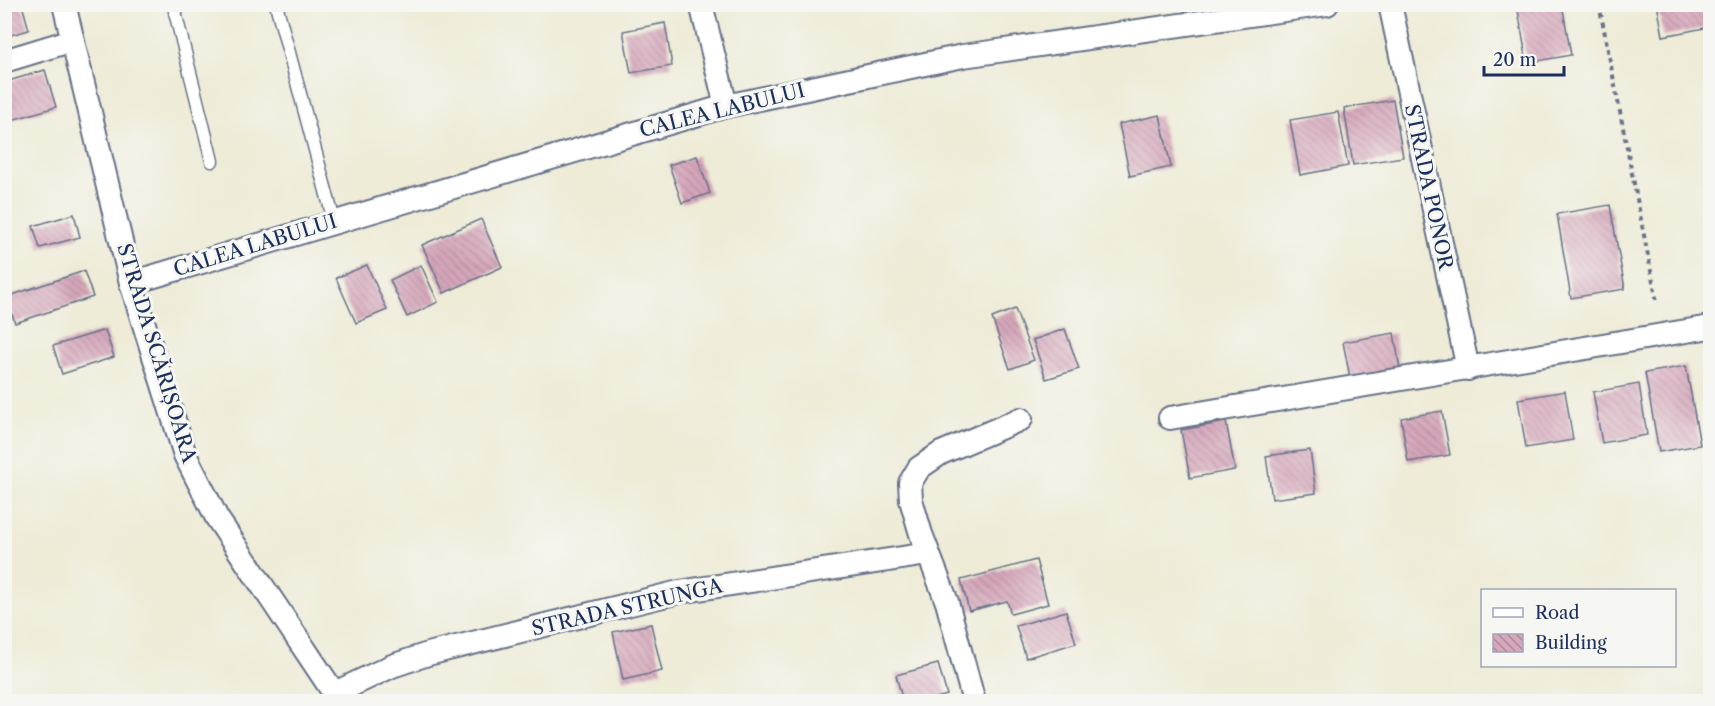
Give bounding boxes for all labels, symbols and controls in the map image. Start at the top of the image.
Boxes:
scale bar [1484,39,1564,77]
text: 20 m [1493,49,1537,71]
street label: CALEA LABULUI [637,78,807,142]
street label: STRADA PONOR [1400,102,1459,273]
street label: CALEA LABULUI [170,209,340,281]
street label: STRADA SCĂRIȘOARA [112,240,203,467]
street label: STRADA STRUNGA [529,573,726,641]
legend [1481,589,1676,667]
text: Road [1535,602,1580,624]
text: Building [1535,632,1607,654]

